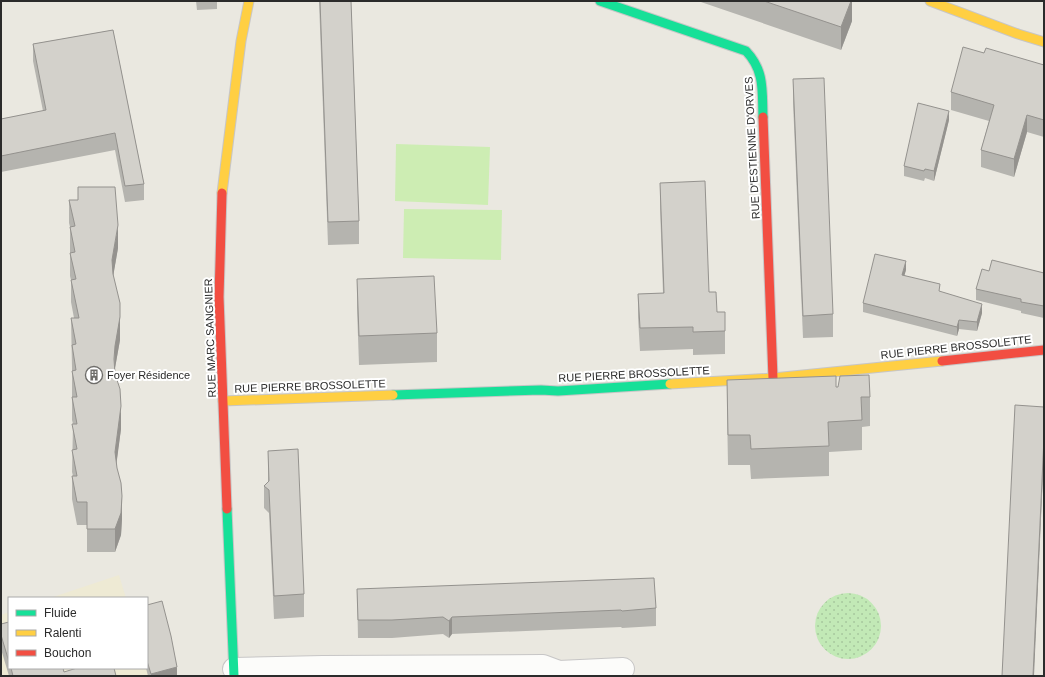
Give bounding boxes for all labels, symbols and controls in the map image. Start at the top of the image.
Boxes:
street label: RUE D'ESTIENNE D'ORVES [742,76,762,220]
street label: RUE MARC SANGNIER [202,278,218,398]
street label: RUE PIERRE BROSSOLETTE [880,333,1032,361]
street label: RUE PIERRE BROSSOLETTE [558,364,710,384]
building icon: Foyer Résidence [84,365,104,385]
place label: Foyer Résidence [107,369,190,381]
street label: RUE PIERRE BROSSOLETTE [234,377,386,395]
legend [8,597,148,669]
text: Fluide [44,606,77,620]
text: Ralenti [44,626,81,640]
text: Bouchon [44,646,91,660]

